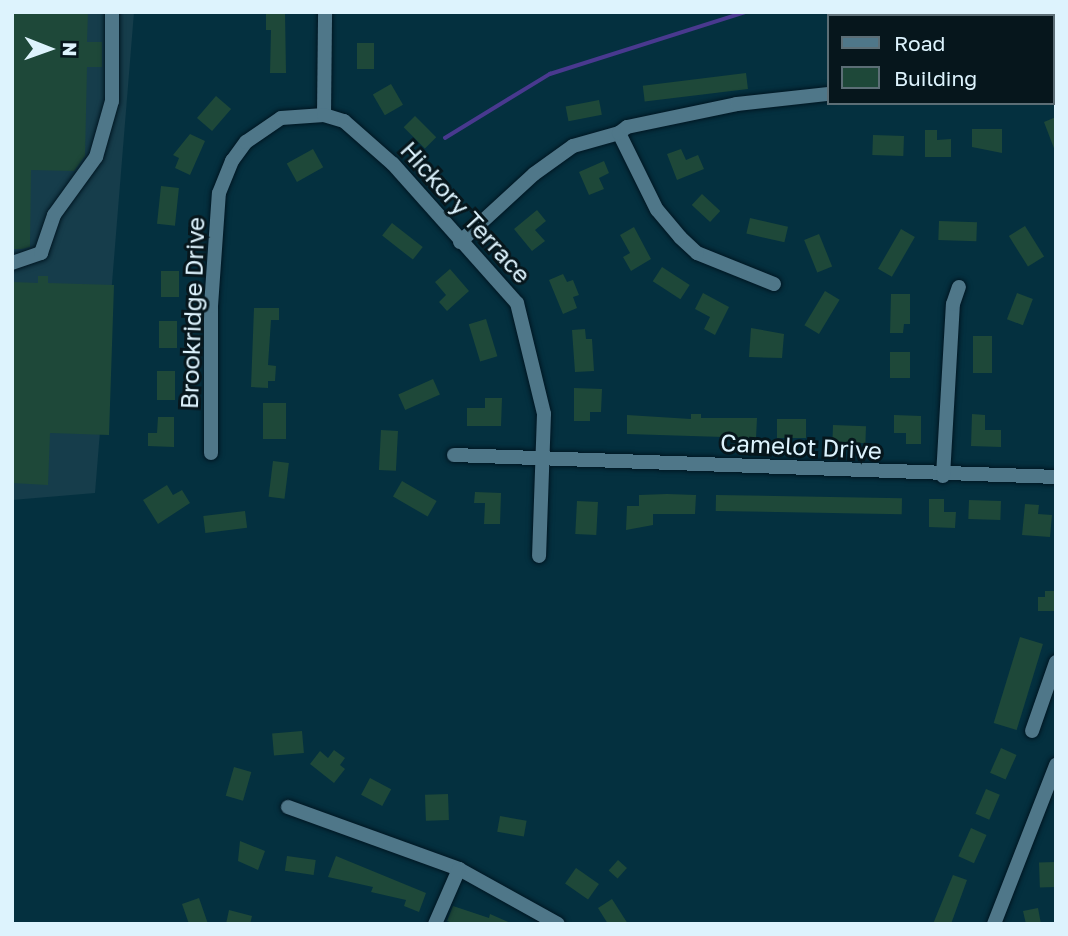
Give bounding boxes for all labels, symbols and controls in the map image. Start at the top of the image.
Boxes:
north arrow [14,14,84,84]
legend [827,14,1054,105]
text: Road [894,30,945,56]
text: N [59,42,82,57]
text: Building [894,65,977,91]
street label: Hickory Terrace [395,135,537,289]
street label: Brookridge Drive [174,216,210,410]
street label: Camelot Drive [719,427,883,465]

